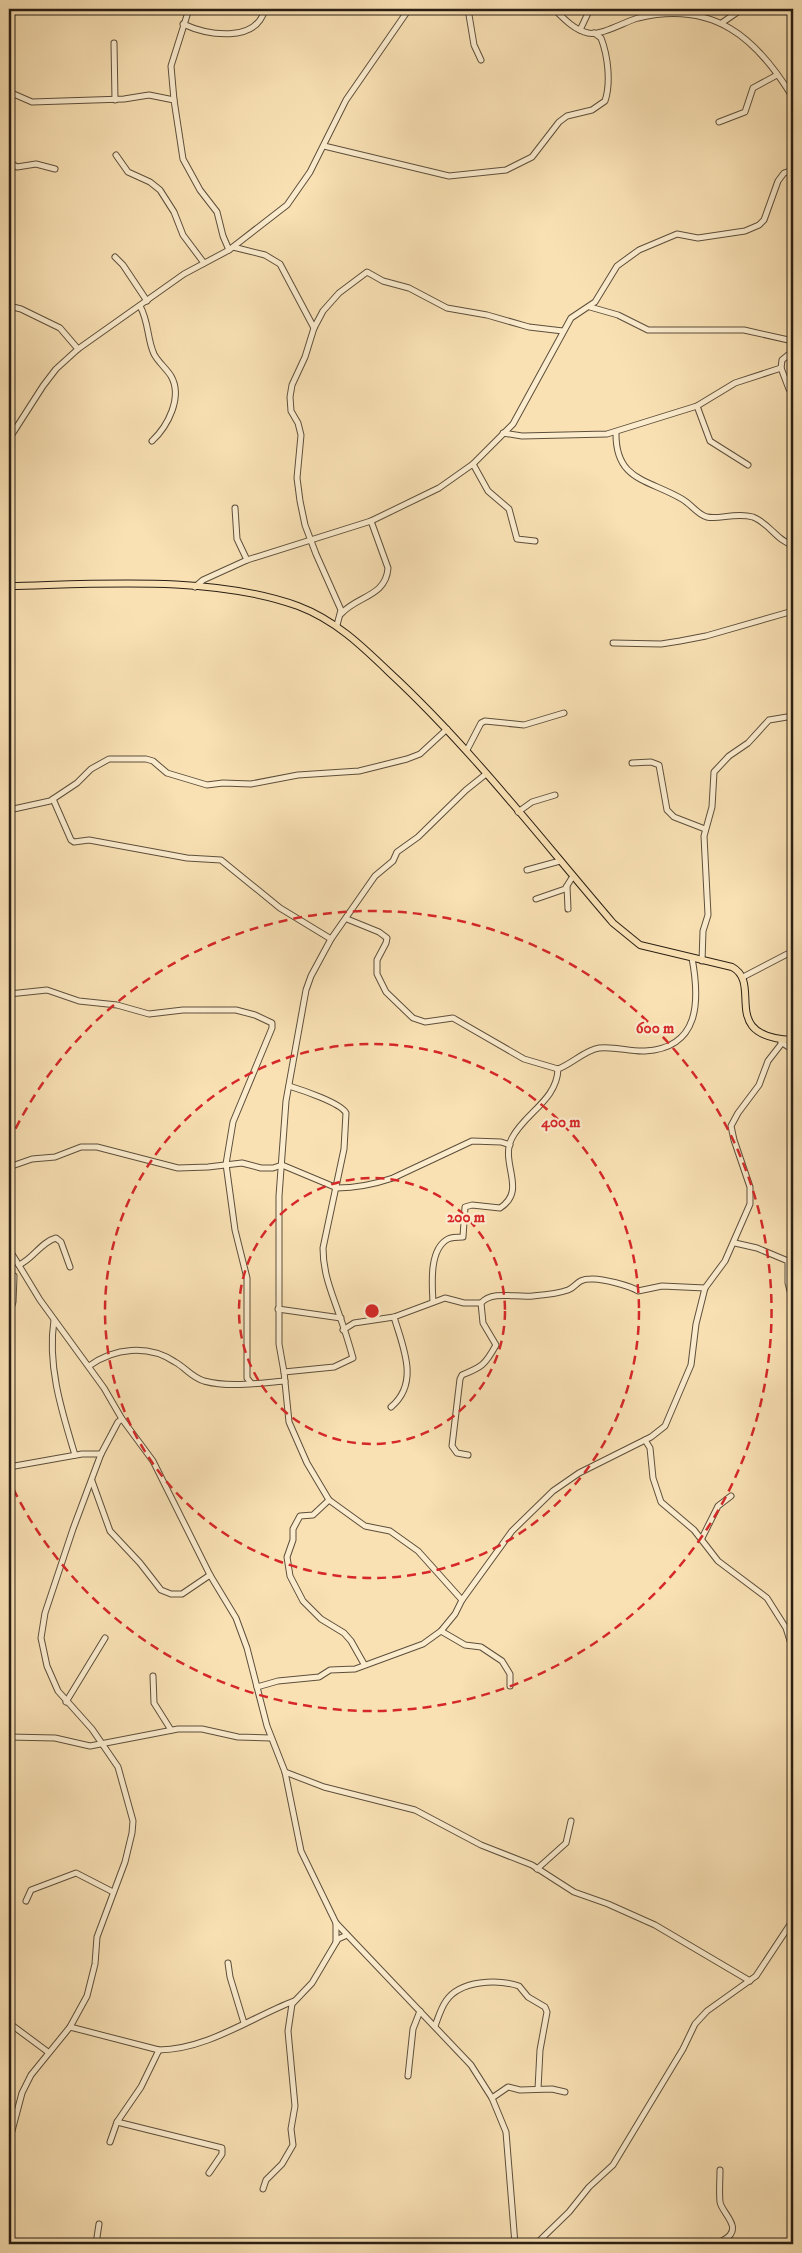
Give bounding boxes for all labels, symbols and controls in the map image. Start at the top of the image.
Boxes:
text: 600 m [636,1019,675,1038]
text: 400 m [540,1113,581,1132]
text: 200 m [447,1208,486,1227]
centre of rings [363,1302,381,1320]

